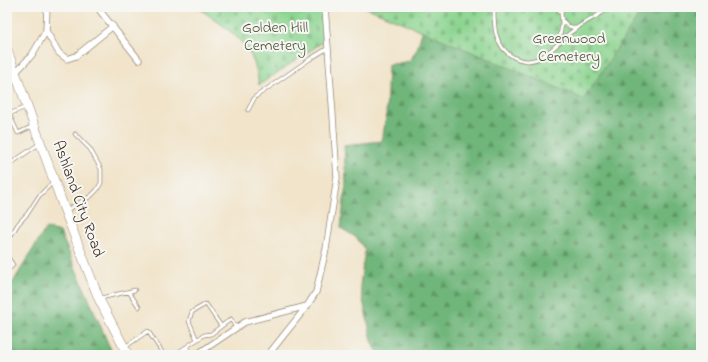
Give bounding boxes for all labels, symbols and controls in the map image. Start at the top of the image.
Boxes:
park label: Golden Hill Cemetery [242,16,308,58]
park label: Greenwood Cemetery [532,27,606,69]
street label: Ashland City Road [46,137,110,261]

